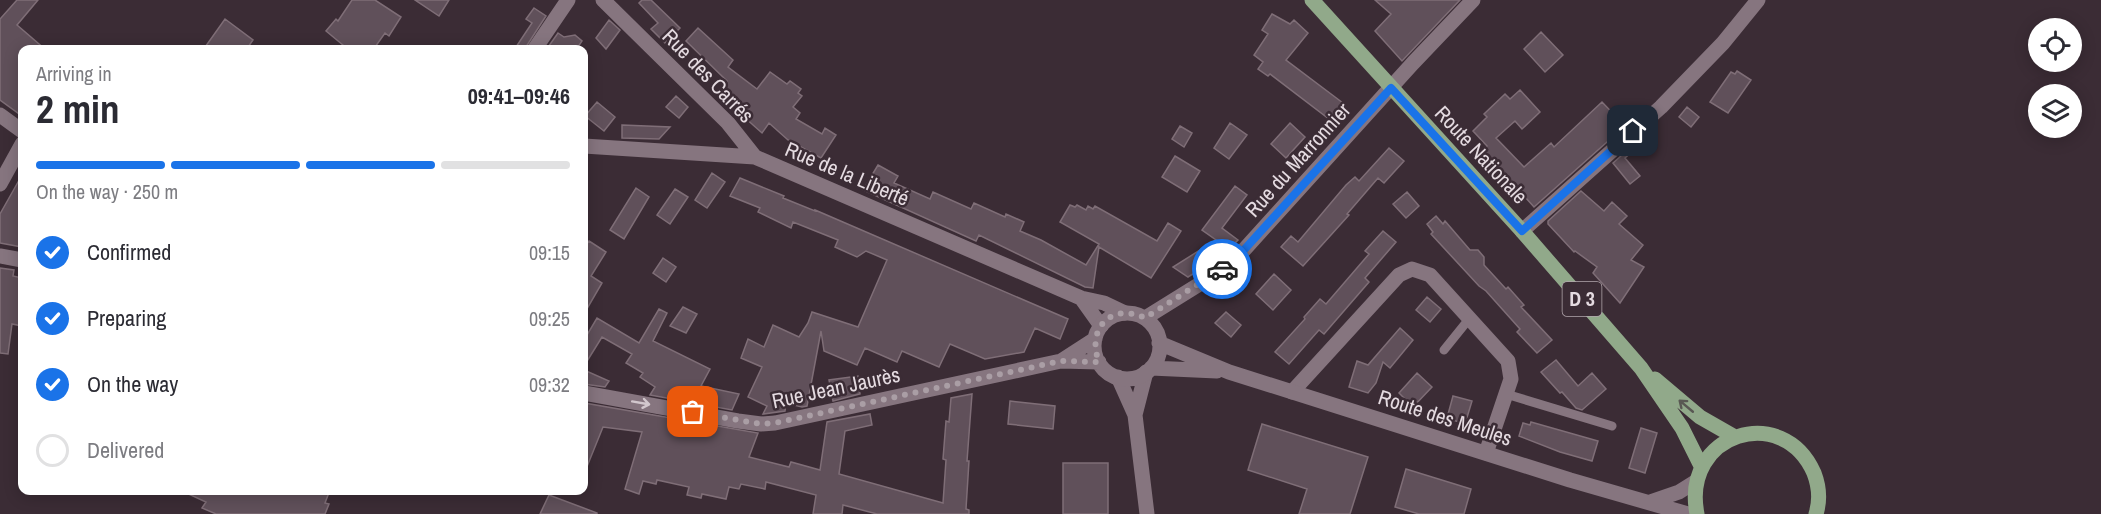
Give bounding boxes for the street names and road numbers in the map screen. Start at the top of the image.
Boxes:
street label: Rue des Carrés [656,22,761,129]
street label: Rue du Marronnier [1238,96,1357,223]
street label: Route Nationale [1428,99,1534,210]
street label: Rue de la Liberté [781,134,914,213]
road number: D 3 [1562,282,1602,316]
street label: Rue Jean Jaurès [769,360,903,415]
street label: Route des Meules [1375,382,1516,453]

